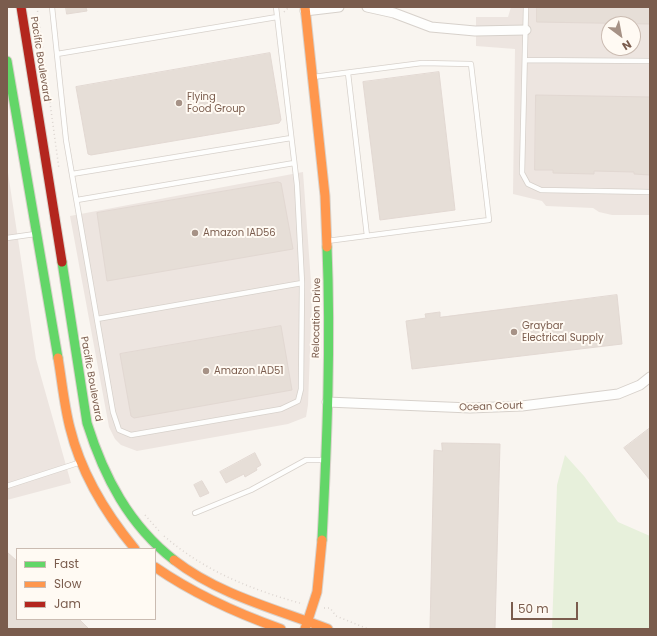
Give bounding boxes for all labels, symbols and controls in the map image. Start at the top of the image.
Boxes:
street label: Pacific Boulevard [27,16,53,102]
north arrow [601,16,641,56]
text: N [619,36,635,54]
place label: Flying Food Group [187,91,245,114]
marker: Flying Food Group [174,98,184,108]
place label: Amazon IAD56 [203,227,276,239]
marker: Amazon IAD56 [190,228,200,238]
street label: Relocation Drive [310,278,324,358]
place label: Graybar Electrical Supply [522,320,604,344]
marker: Graybar Electrical Supply [509,327,519,337]
street label: Pacific Boulevard [78,336,104,422]
place label: Amazon IAD51 [214,365,284,377]
marker: Amazon IAD51 [201,366,211,376]
street label: Ocean Court [459,400,523,414]
legend [16,548,156,620]
text: Fast [54,555,79,572]
text: Slow [54,575,82,592]
scale bar [513,594,580,620]
text: Jam [54,595,81,612]
text: 50 m [518,600,549,617]

